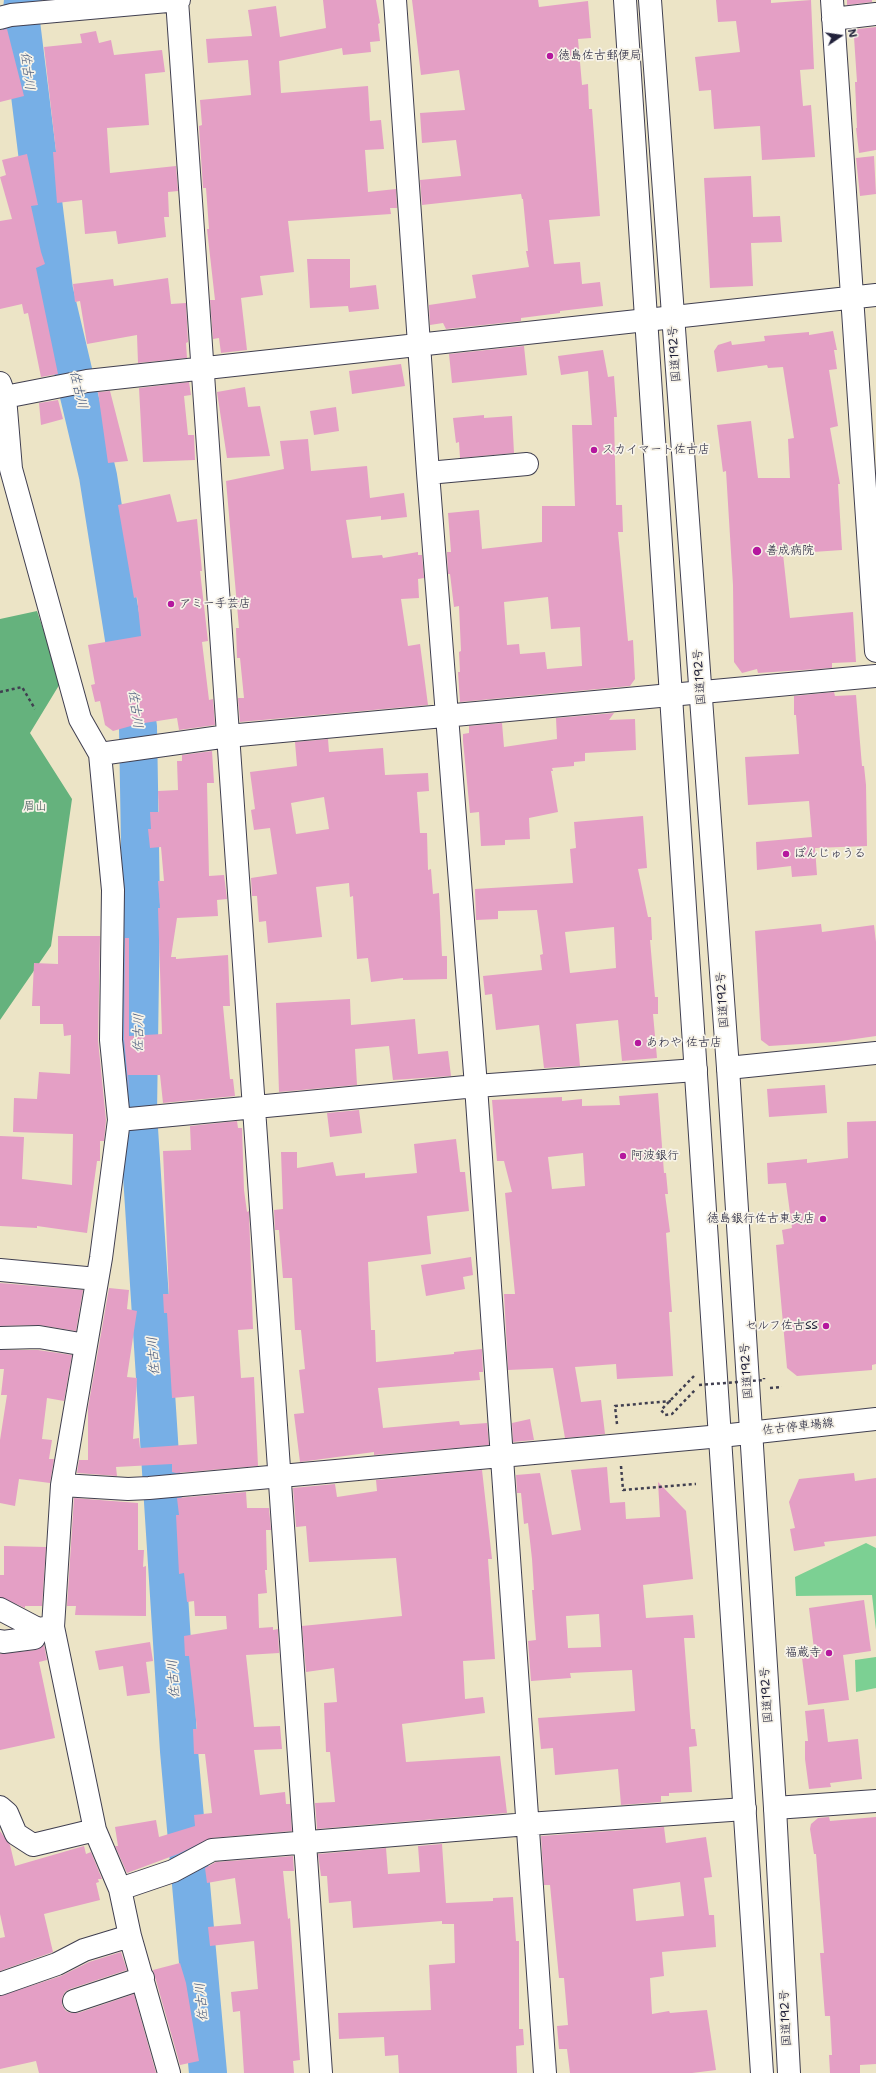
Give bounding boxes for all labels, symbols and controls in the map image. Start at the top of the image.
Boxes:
north arrow [820,16,860,56]
text: N [844,27,860,39]
place label: 徳島佐古郵便局 [558,49,642,63]
water label: 佐古川 [17,51,37,91]
marker: 徳島佐古郵便局 [545,51,555,61]
street label: 国道192号 [666,325,684,383]
water label: 佐古川 [66,369,90,411]
place label: スカイマート佐古店 [602,443,710,457]
marker: スカイマート佐古店 [589,445,599,455]
place label: 善成病院 [766,544,814,558]
marker: 善成病院 [751,545,763,557]
place label: アミー手芸店 [179,597,251,611]
marker: アミー手芸店 [166,599,176,609]
street label: 国道192号 [691,648,709,706]
water label: 佐古川 [125,689,145,729]
park label: 眉山 [23,800,47,814]
place label: ぼんじゅうる [794,847,866,861]
marker: ぼんじゅうる [781,849,791,859]
street label: 国道192号 [714,971,732,1029]
water label: 佐古川 [131,1013,147,1053]
place label: あわや 佐古店 [646,1036,722,1050]
marker: あわや 佐古店 [633,1038,643,1048]
place label: 阿波銀行 [631,1149,679,1163]
marker: 阿波銀行 [618,1151,628,1161]
place label: 徳島銀行佐古東支店 [707,1212,815,1226]
marker: 徳島銀行佐古東支店 [818,1214,828,1224]
place label: セルフ佐古SS [745,1319,818,1333]
marker: セルフ佐古SS [821,1321,831,1331]
water label: 佐古川 [145,1336,163,1376]
street label: 国道192号 [738,1342,756,1400]
street label: 佐古停車場線 [761,1416,835,1438]
place label: 福蔵寺 [785,1646,821,1660]
marker: 福蔵寺 [824,1648,834,1658]
water label: 佐古川 [165,1659,183,1699]
street label: 国道192号 [758,1666,776,1724]
water label: 佐古川 [193,1982,211,2022]
street label: 国道192号 [777,1989,795,2047]

